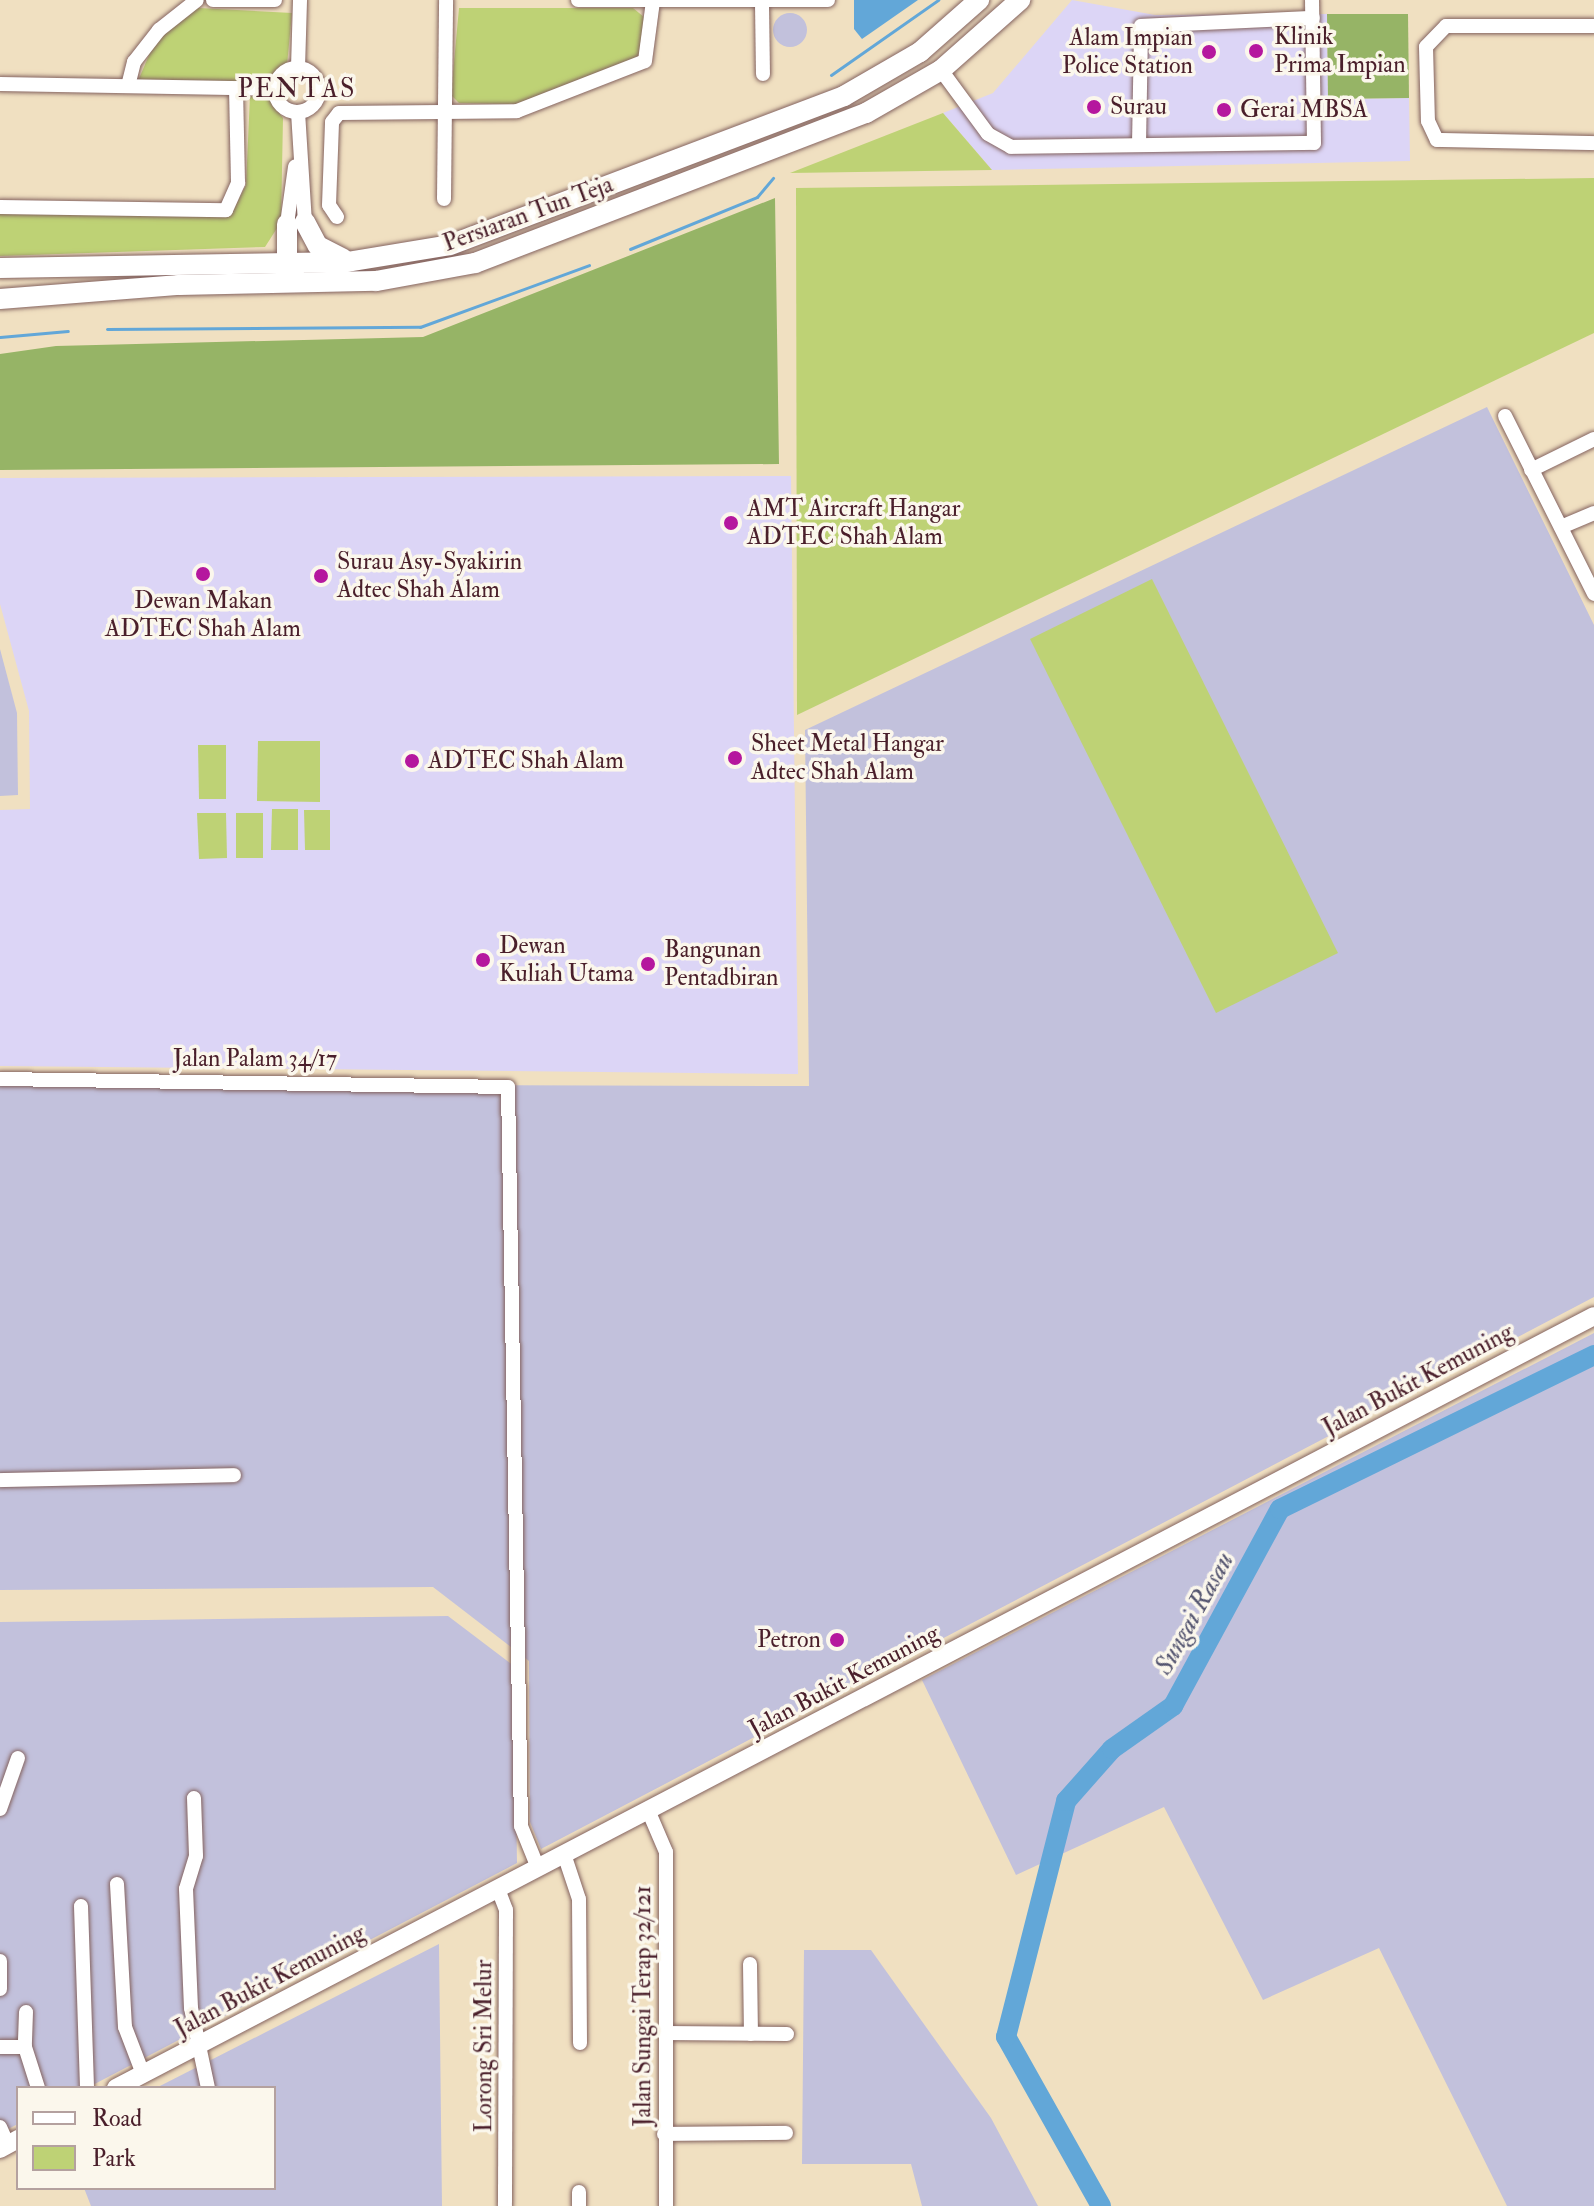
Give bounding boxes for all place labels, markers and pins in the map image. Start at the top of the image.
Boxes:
place label: Klinik Prima Impian [1274,23,1406,79]
place label: Alam Impian Police Station [1062,24,1193,80]
marker: Klinik Prima Impian [1245,40,1267,62]
marker: Alam Impian Police Station [1200,43,1218,61]
place label: Surau [1110,93,1167,121]
place label: Gerai MBSA [1240,96,1368,124]
marker: Surau [1085,98,1103,116]
marker: Gerai MBSA [1215,101,1233,119]
place label: AMT Aircraft Hangar ADTEC Shah Alam [747,495,960,551]
marker: AMT Aircraft Hangar ADTEC Shah Alam [722,514,740,532]
place label: Surau Asy-Syakirin Adtec Shah Alam [337,548,522,604]
marker: Dewan Makan ADTEC Shah Alam [194,565,212,583]
marker: Surau Asy-Syakirin Adtec Shah Alam [312,567,330,585]
place label: Dewan Makan ADTEC Shah Alam [105,587,301,643]
place label: Sheet Metal Hangar Adtec Shah Alam [751,730,944,786]
place label: ADTEC Shah Alam [428,747,624,775]
marker: Sheet Metal Hangar Adtec Shah Alam [726,749,744,767]
marker: ADTEC Shah Alam [403,752,421,770]
place label: Dewan Kuliah Utama [499,932,634,988]
place label: Bangunan Pentadbiran [664,936,778,992]
marker: Dewan Kuliah Utama [474,951,492,969]
marker: Bangunan Pentadbiran [639,955,657,973]
place label: Petron [757,1626,821,1654]
marker: Petron [828,1631,846,1649]

